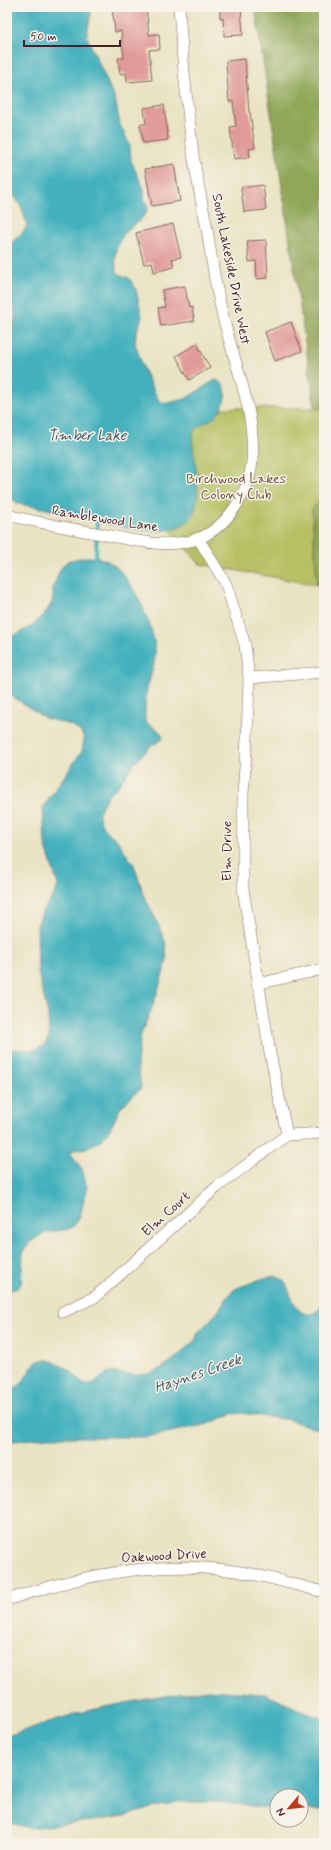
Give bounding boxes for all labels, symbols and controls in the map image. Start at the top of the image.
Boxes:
scale bar [24,22,120,48]
text: 50 m [30,29,57,45]
street label: South Lakeside Drive West [208,192,255,346]
water label: Timber Lake [47,426,128,446]
park label: Birchwood Lakes Colony Club [186,470,286,504]
street label: Ramblewood Lane [50,502,160,536]
street label: Elm Drive [218,821,236,881]
street label: Elm Court [138,1187,194,1241]
water label: Haynes Creek [152,1349,246,1398]
street label: Oakwood Drive [121,1545,207,1567]
north arrow [269,1788,309,1828]
text: N [273,1806,289,1819]

